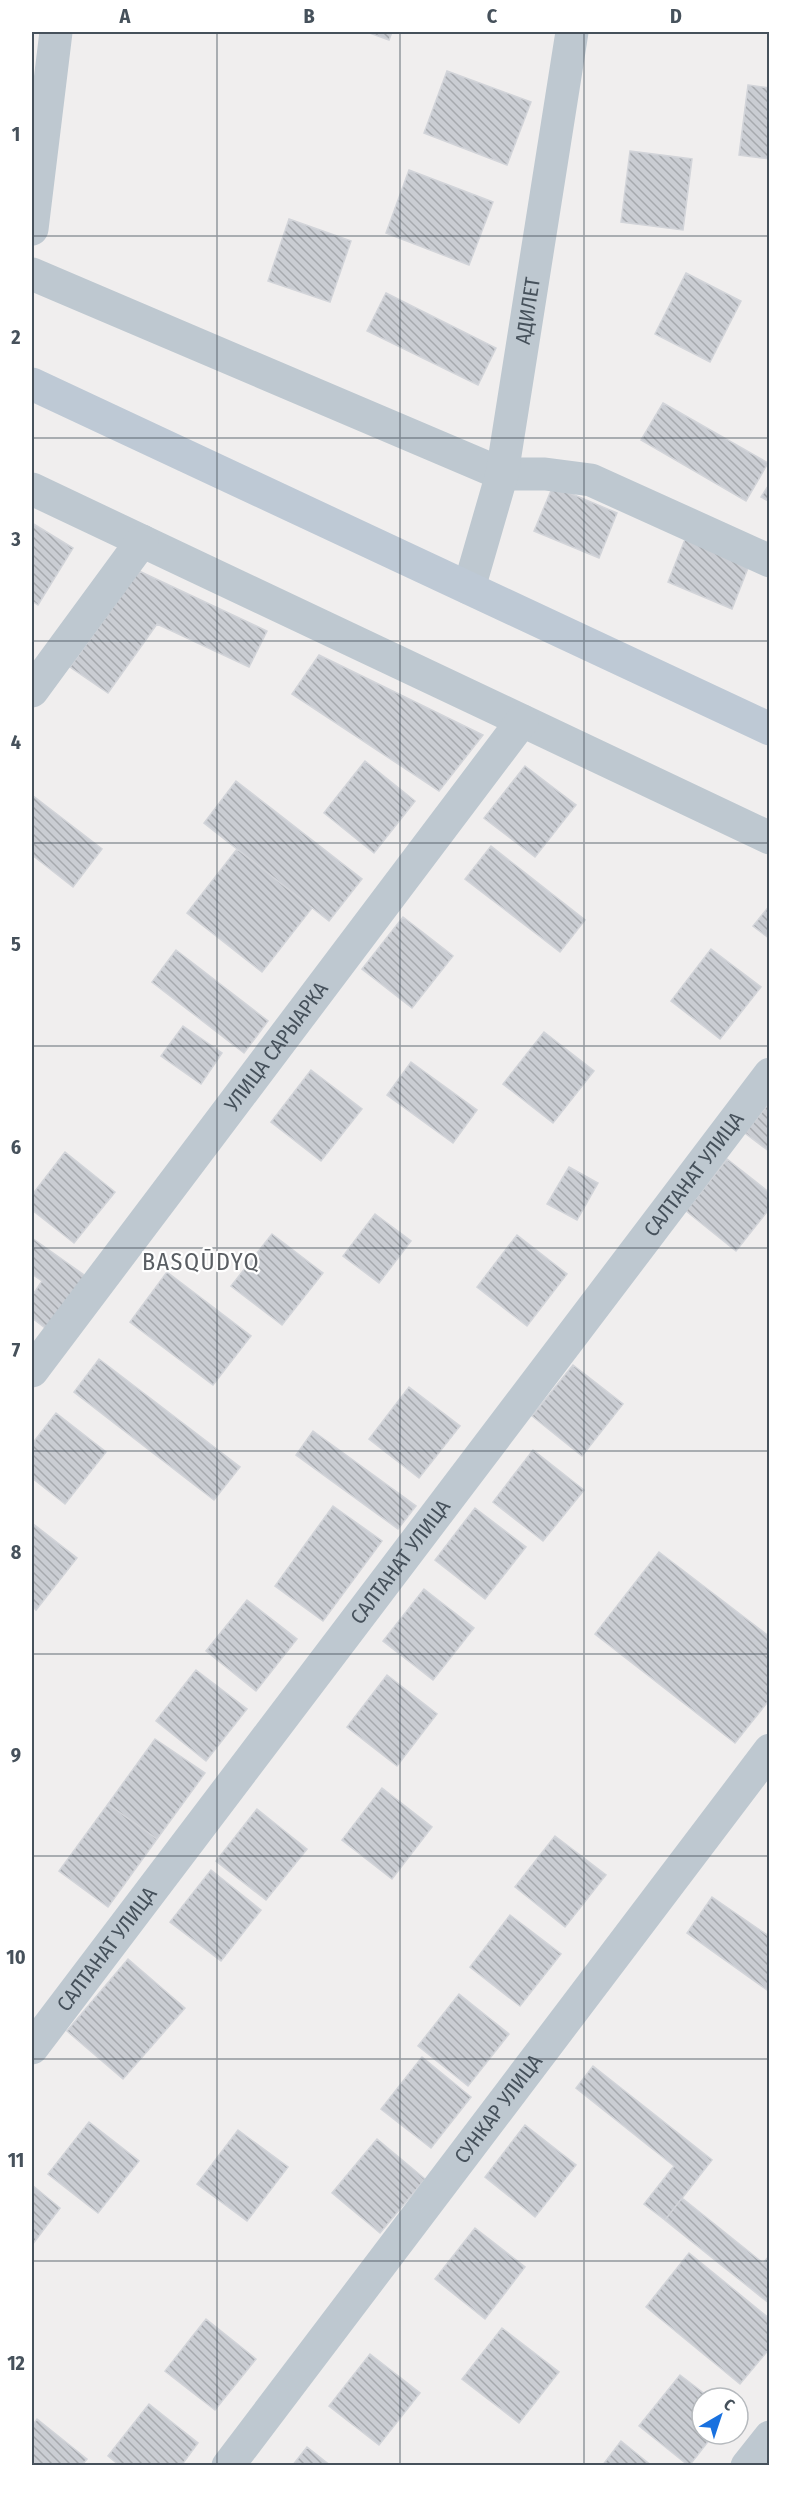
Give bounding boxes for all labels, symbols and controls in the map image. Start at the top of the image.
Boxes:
text: A [119,4,132,28]
text: B [303,4,315,28]
text: C [487,4,498,28]
text: D [670,4,682,28]
text: 1 [12,122,20,146]
street label: АДИЛЕТ [510,275,546,346]
text: 2 [10,325,21,349]
text: 3 [10,527,21,551]
text: 4 [11,730,21,754]
text: 5 [11,932,21,956]
street label: УЛИЦА САРЫАРКА [218,977,334,1118]
street label: САЛТАНАТ УЛИЦА [638,1107,749,1242]
text: 6 [11,1135,21,1159]
district label: BASQŪDYQ [142,1248,260,1276]
text: 7 [12,1338,21,1362]
street label: САЛТАНАТ УЛИЦА [345,1494,456,1629]
text: 8 [11,1540,22,1564]
text: 9 [11,1743,21,1767]
street label: САЛТАНАТ УЛИЦА [51,1882,162,2017]
text: 10 [6,1945,26,1969]
street label: СУНКАР УЛИЦА [449,2049,548,2169]
text: 11 [8,2148,24,2172]
text: 12 [7,2351,25,2375]
north arrow [690,2386,750,2446]
text: С [720,2395,739,2415]

